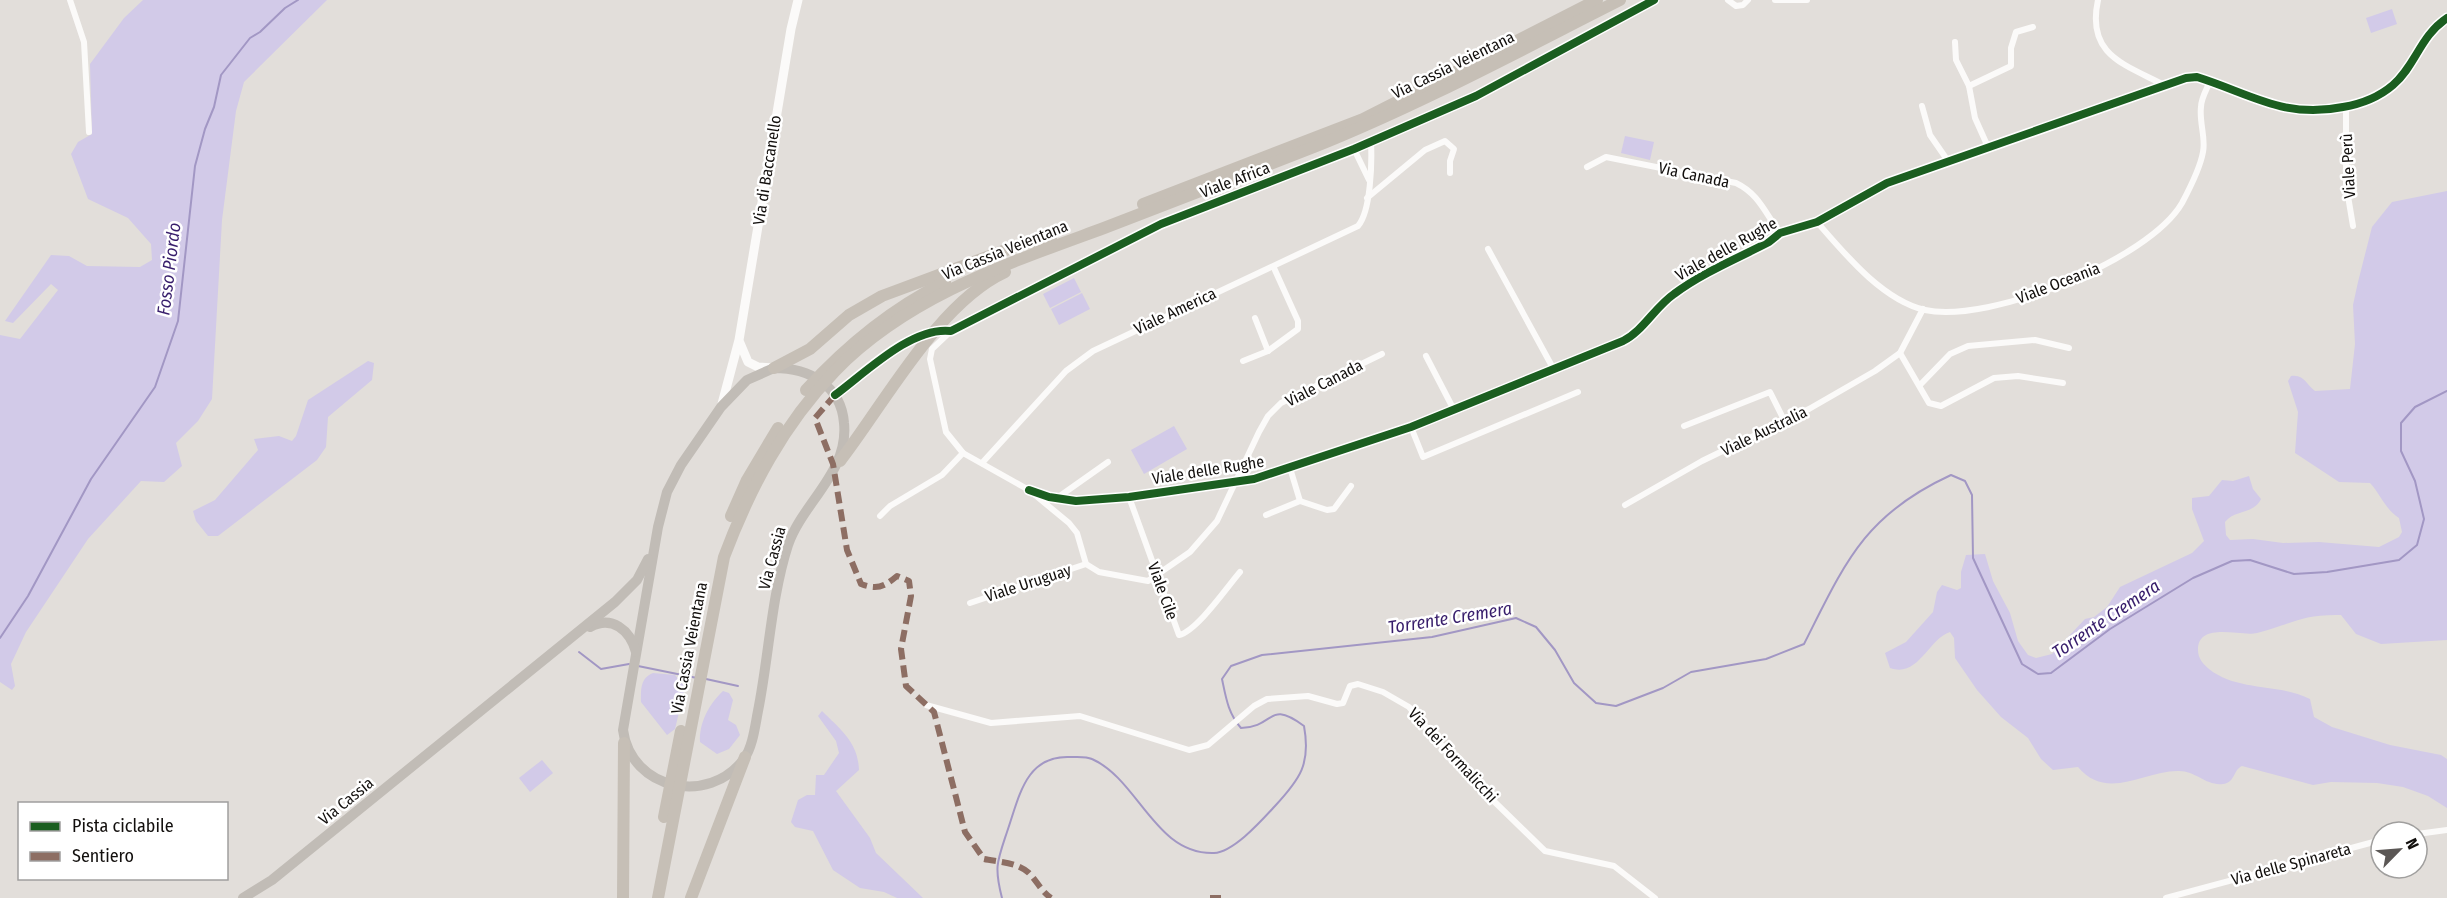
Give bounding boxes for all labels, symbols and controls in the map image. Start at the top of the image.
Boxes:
street label: Via Cassia Veientana [1389,27,1517,103]
street label: Via di Baccanello [749,114,785,226]
street label: Viale Perù [2337,133,2359,199]
street label: Viale Africa [1197,158,1273,202]
street label: Via Canada [1657,158,1731,192]
street label: Viale delle Rughe [1672,213,1780,285]
street label: Via Cassia Veientana [939,216,1071,284]
water label: Fosso Piordo [152,221,186,317]
street label: Viale Oceania [2013,258,2103,308]
street label: Viale America [1131,284,1219,338]
street label: Viale Canada [1282,355,1366,411]
street label: Viale Australia [1718,402,1810,460]
street label: Viale delle Rughe [1151,452,1265,488]
street label: Via Cassia [754,524,790,592]
street label: Viale Uruguay [983,560,1074,606]
street label: Viale Cile [1144,560,1182,622]
water label: Torrente Cremera [2048,575,2164,663]
street label: Via Cassia Veientana [667,580,711,716]
water label: Torrente Cremera [1386,597,1514,639]
street label: Via dei Formalicchi [1404,704,1502,806]
street label: Via Cassia [315,773,377,829]
legend [18,802,228,880]
text: Pista ciclabile [72,815,174,837]
north arrow [2369,820,2429,880]
text: N [2402,836,2423,852]
street label: Via delle Spinareta [2229,839,2353,889]
text: Sentiero [72,845,134,867]

